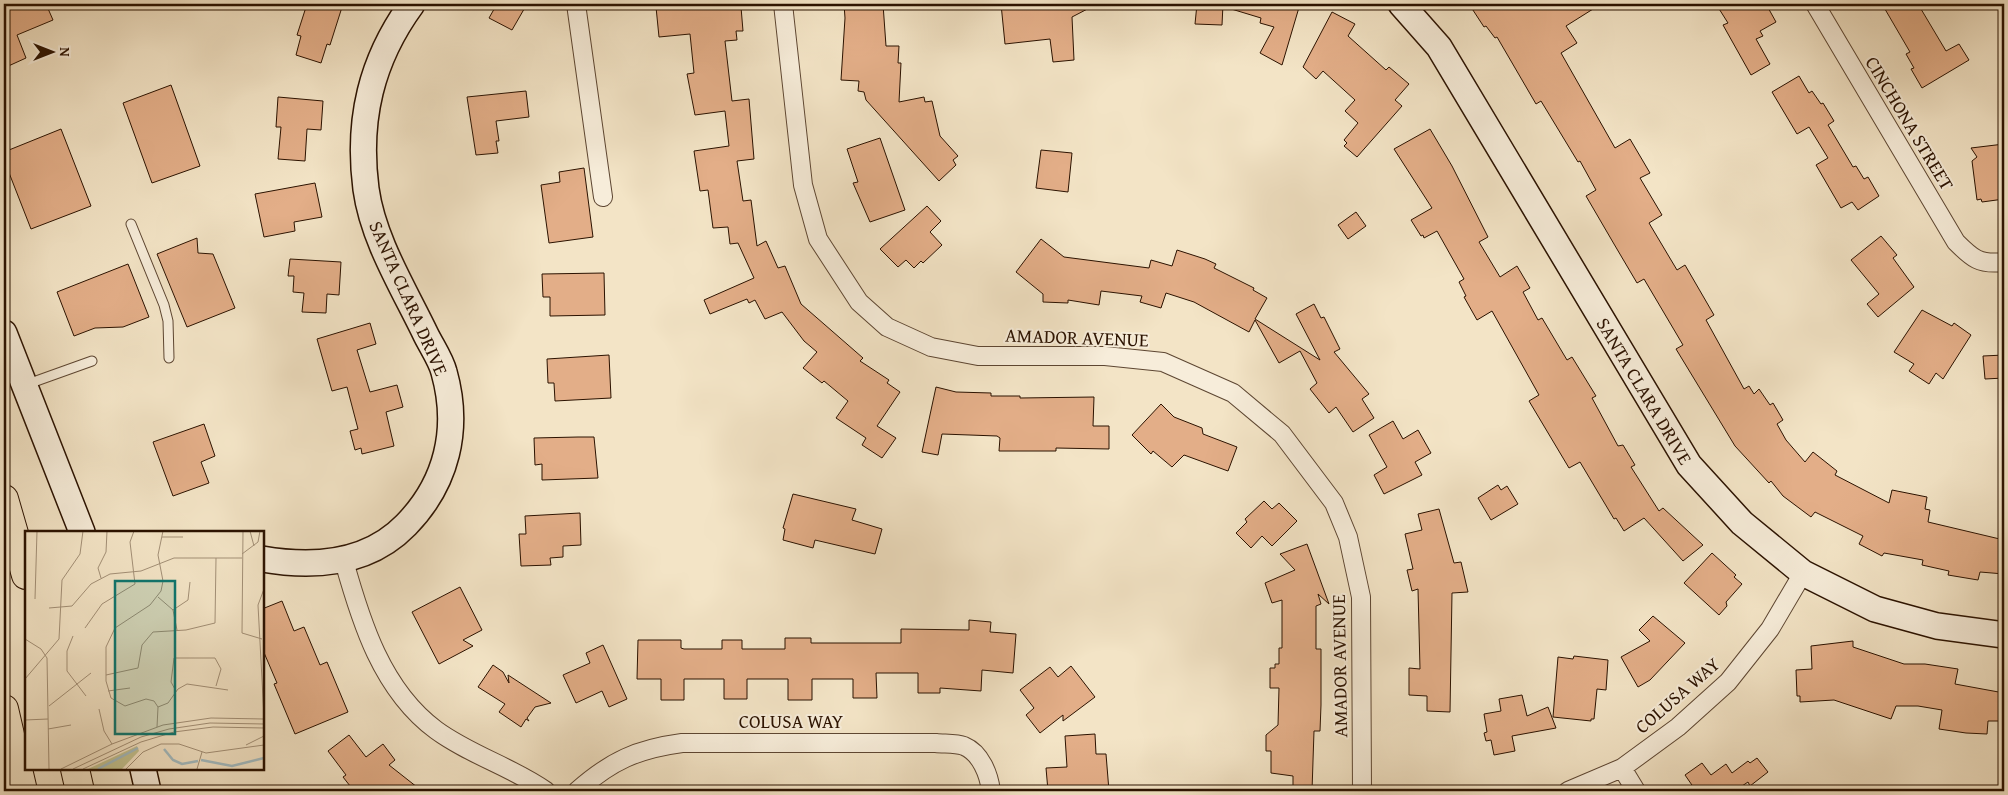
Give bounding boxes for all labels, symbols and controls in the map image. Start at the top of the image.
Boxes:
north arrow [28,28,78,78]
text: N [55,47,75,57]
street label: CINCHONA STREET [1859,51,1961,196]
street label: SANTA CLARA DRIVE [362,216,456,380]
street label: SANTA CLARA DRIVE [1590,312,1700,470]
street label: AMADOR AVENUE [1005,321,1150,354]
inset map [25,531,264,770]
street label: AMADOR AVENUE [1324,594,1354,738]
street label: COLUSA WAY [1628,650,1726,740]
street label: COLUSA WAY [739,707,844,735]

